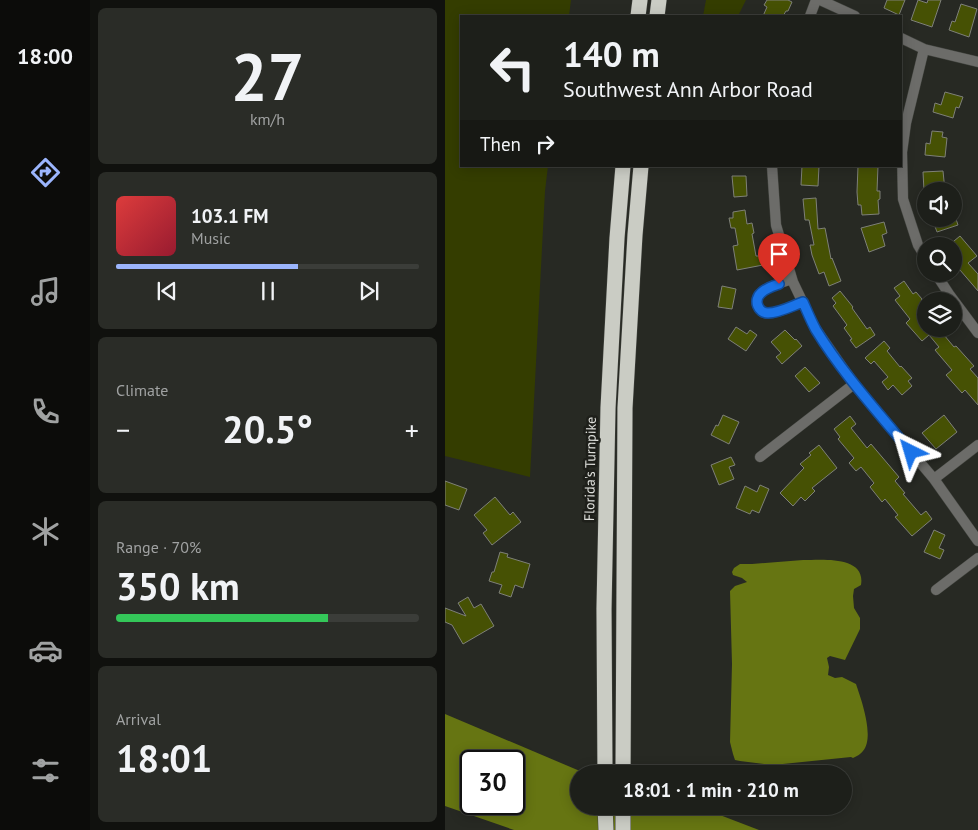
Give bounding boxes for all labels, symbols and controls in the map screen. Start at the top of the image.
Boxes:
text: 140 m [563,31,660,77]
text: 27 [231,34,304,118]
icon: left [480,35,545,100]
text: 18:00 [17,42,73,70]
text: Southwest Ann Arbor Road [563,75,813,103]
text: km/h [250,109,285,129]
icon: right [531,130,559,158]
text: Then [480,132,521,156]
icon: directions [28,155,63,190]
map controls [917,182,962,337]
button: sound [917,182,962,227]
text: 103.1 FM [191,204,268,228]
text: Music [191,228,231,248]
pin [758,233,800,284]
button: search [917,237,962,282]
icon: arrive [765,240,793,268]
icon: music [28,274,63,309]
icon: previous [153,277,181,305]
icon: pause [254,277,282,305]
icon: next [355,277,383,305]
button: layers [917,292,962,337]
text: Climate [116,380,168,400]
icon: phone [28,394,63,429]
text: 20.5° [222,404,313,453]
text: − [116,411,130,448]
text: + [405,411,419,448]
street label: Florida's Turnpike [580,417,600,521]
position arrow [884,425,936,477]
icon: climate [28,514,63,549]
text: Range · 70% [116,537,201,557]
text: 350 km [116,561,240,610]
icon: car [28,633,63,668]
text: Arrival [116,709,161,729]
text: 18:01 [116,733,212,782]
speed limit sign: 30 [460,750,525,815]
icon: filters [28,753,63,788]
text: 18:01 · 1 min · 210 m [623,778,799,802]

